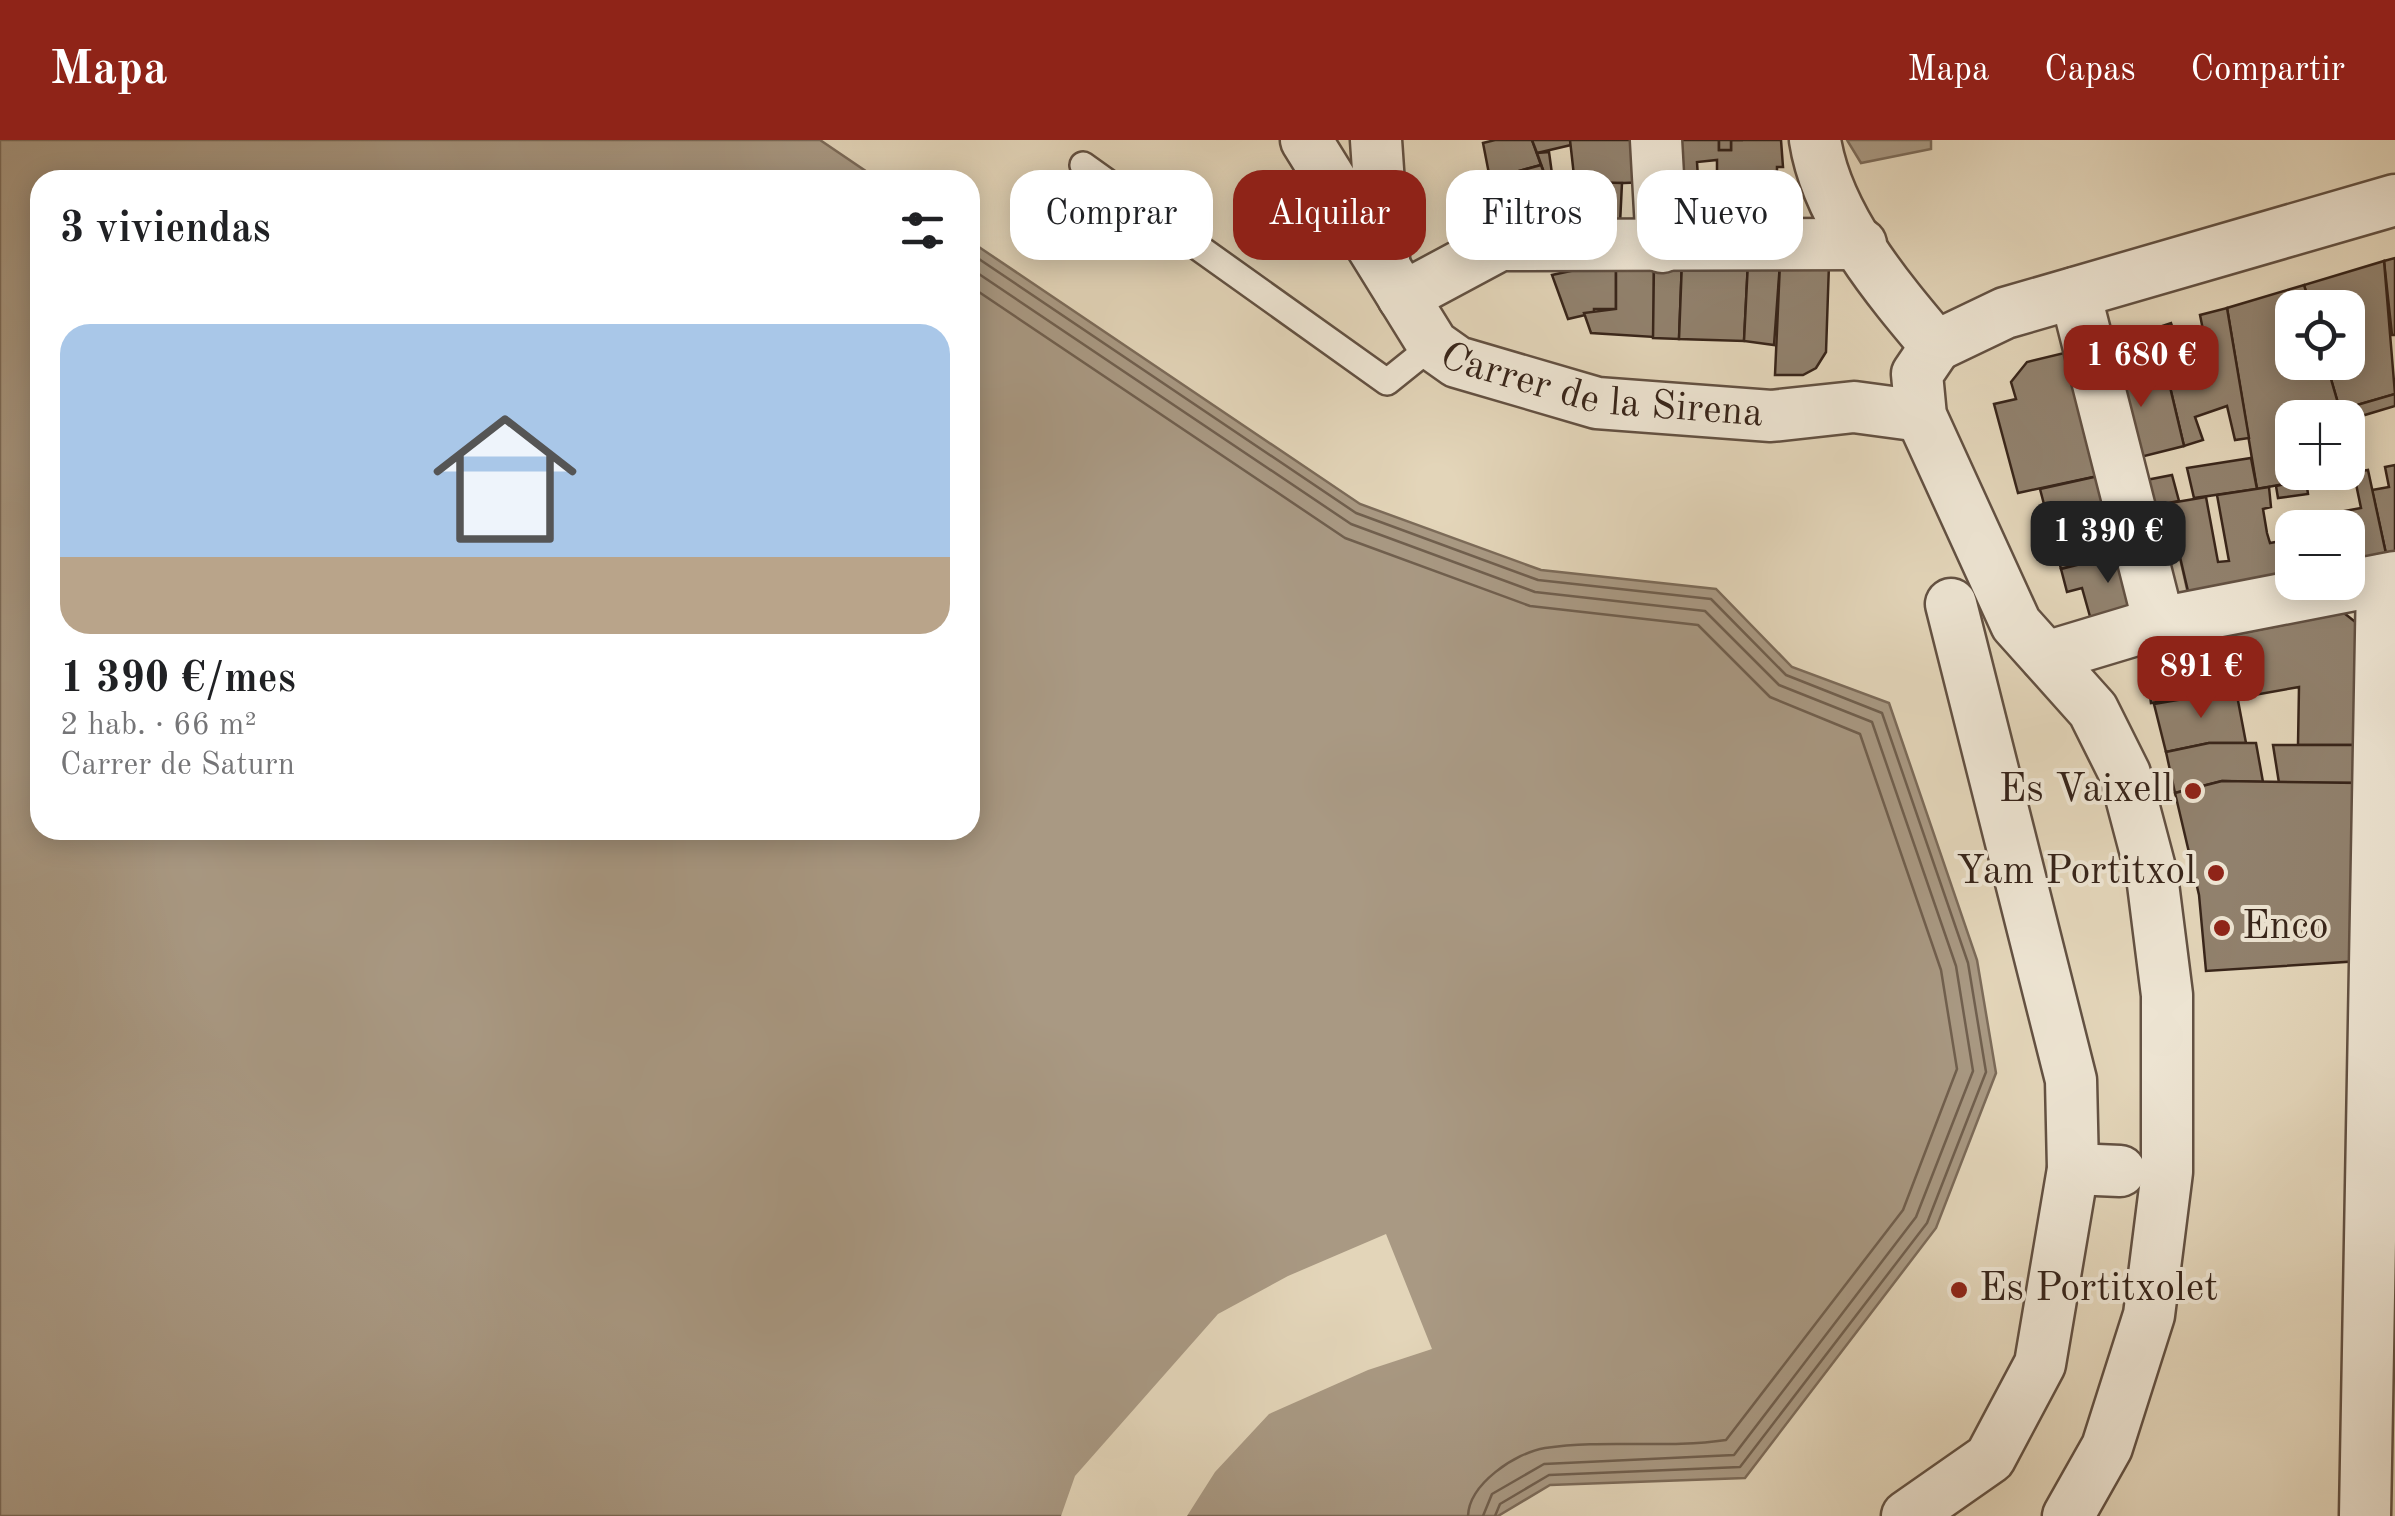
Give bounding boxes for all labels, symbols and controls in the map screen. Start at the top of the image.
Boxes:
text: Mapa [50,46,168,94]
text: Mapa [1907,53,1989,88]
text: Capas [2044,53,2136,88]
text: Compartir [2191,53,2345,88]
chip: Comprar [1010,170,1213,260]
chip: Alquilar [1233,170,1426,260]
chip: Filtros [1446,170,1617,260]
chip: Nuevo [1637,170,1803,260]
icon: filters [895,203,950,258]
text: 3 viviendas [60,209,271,251]
map controls [2275,290,2365,600]
button: locate [2275,290,2365,380]
pin: 1 680 € [2049,325,2233,410]
street label: Carrer de la Sirena [1431,336,1765,435]
text: 1 680 € [2086,341,2196,373]
icon: home [415,389,595,569]
button: + [2275,400,2365,490]
pin: 1 390 € [2016,501,2200,586]
button: − [2275,510,2365,600]
text: 1 390 € [2053,517,2163,549]
pin: 891 € [2131,636,2271,721]
text: 891 € [2159,652,2243,684]
text: 1 390 €/mes [60,659,296,701]
text: 2 hab. · 66 m² [60,710,257,742]
text: Carrer de Saturn [60,750,295,782]
place label: Es Vaixell [1999,771,2173,811]
marker: Es Vaixell [2182,780,2204,802]
place label: Yam Portitxol [1956,853,2196,893]
marker: Yam Portitxol [2205,862,2227,884]
place label: Enco [2242,908,2328,948]
marker: Enco [2211,917,2233,939]
place label: Es Portitxolet [1979,1270,2218,1310]
marker: Es Portitxolet [1948,1279,1970,1301]

